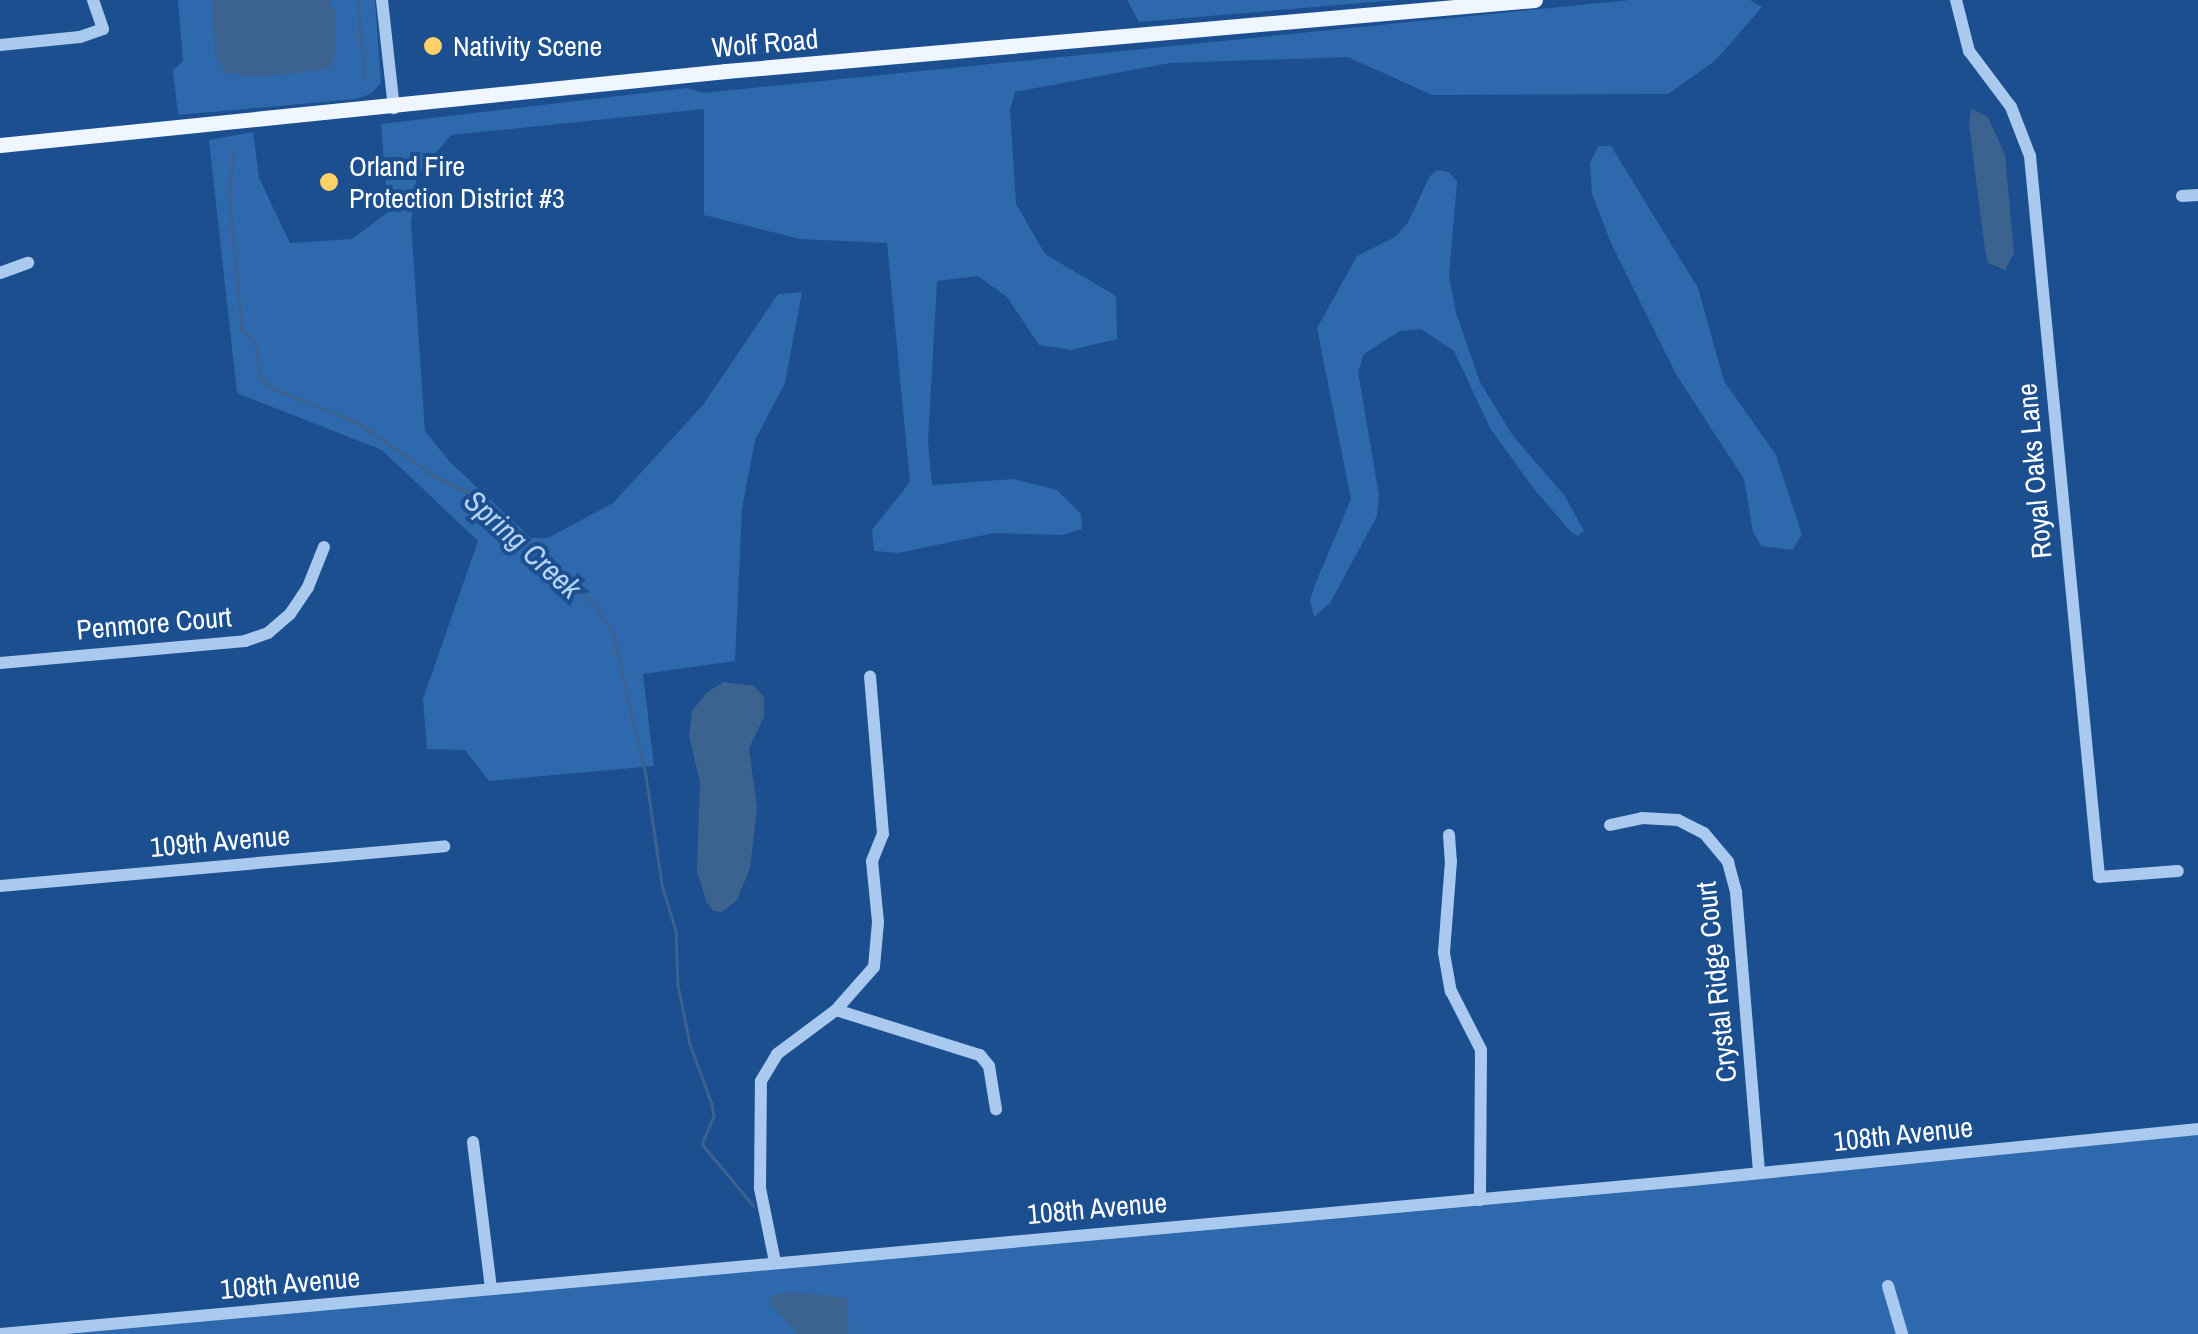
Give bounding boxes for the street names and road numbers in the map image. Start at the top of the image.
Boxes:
street label: Wolf Road [710,22,820,64]
street label: Royal Oaks Lane [2010,382,2058,560]
street label: Penmore Court [75,599,233,647]
street label: 109th Avenue [148,818,292,864]
street label: Crystal Ridge Court [1689,880,1743,1084]
street label: 108th Avenue [1831,1110,1975,1158]
street label: 108th Avenue [1025,1185,1169,1231]
street label: 108th Avenue [218,1260,362,1306]

